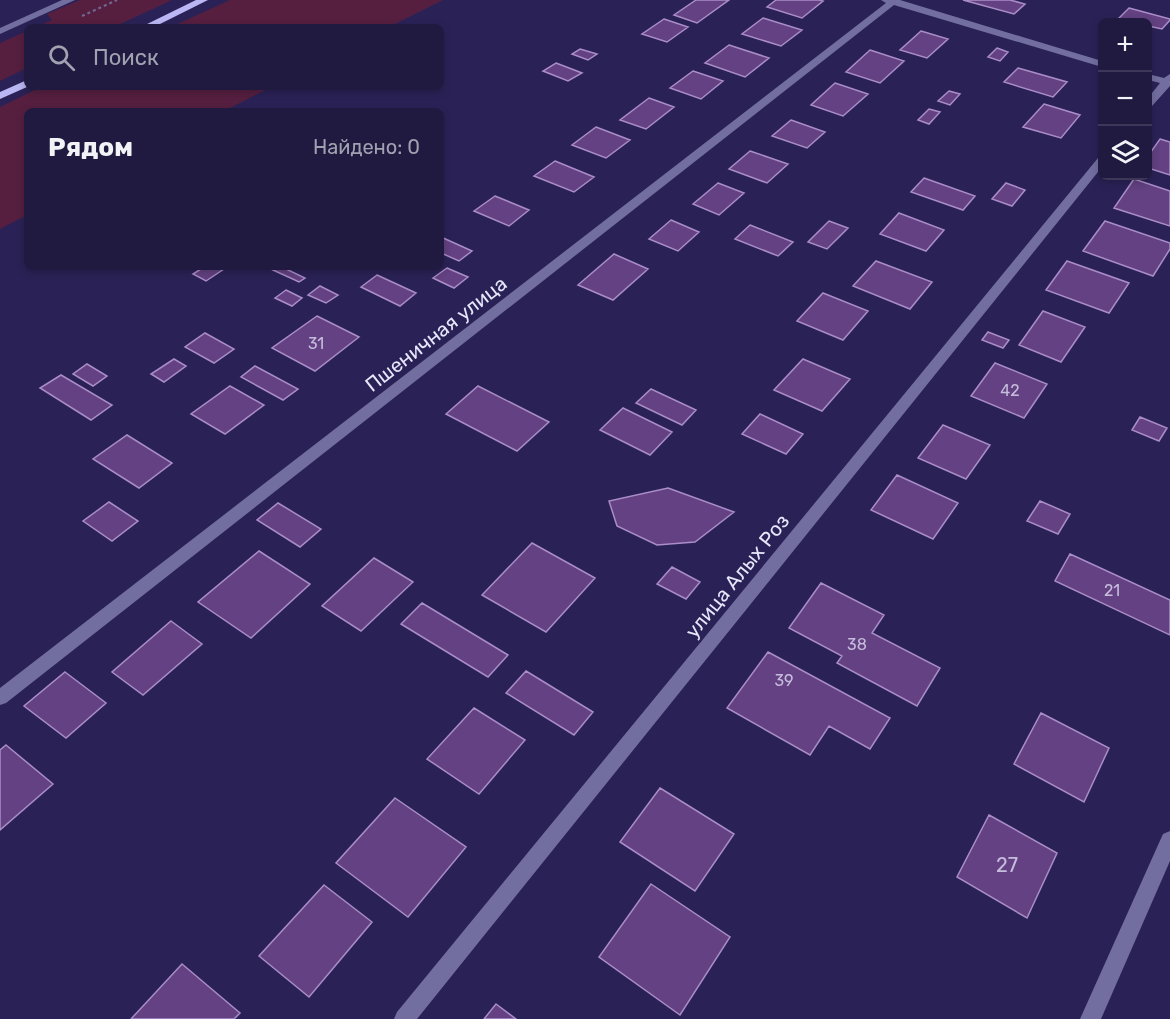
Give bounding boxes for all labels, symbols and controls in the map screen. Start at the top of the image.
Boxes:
map controls [1098,18,1152,180]
button: + [1098,18,1152,72]
search box [24,24,444,90]
icon: search [45,41,78,74]
text: Поиск [93,44,159,71]
button: − [1098,72,1152,126]
button: layers [1098,126,1152,180]
text: Рядом [48,132,133,163]
text: Найдено: 0 [313,135,420,159]
street label: Пшеничная улица [360,271,512,397]
house number: 31 [308,334,324,353]
house number: 42 [1000,381,1020,400]
street label: улица Алых Роз [680,509,794,643]
house number: 21 [1104,581,1120,600]
house number: 38 [847,635,867,654]
house number: 39 [774,671,794,690]
house number: 27 [996,853,1018,877]

